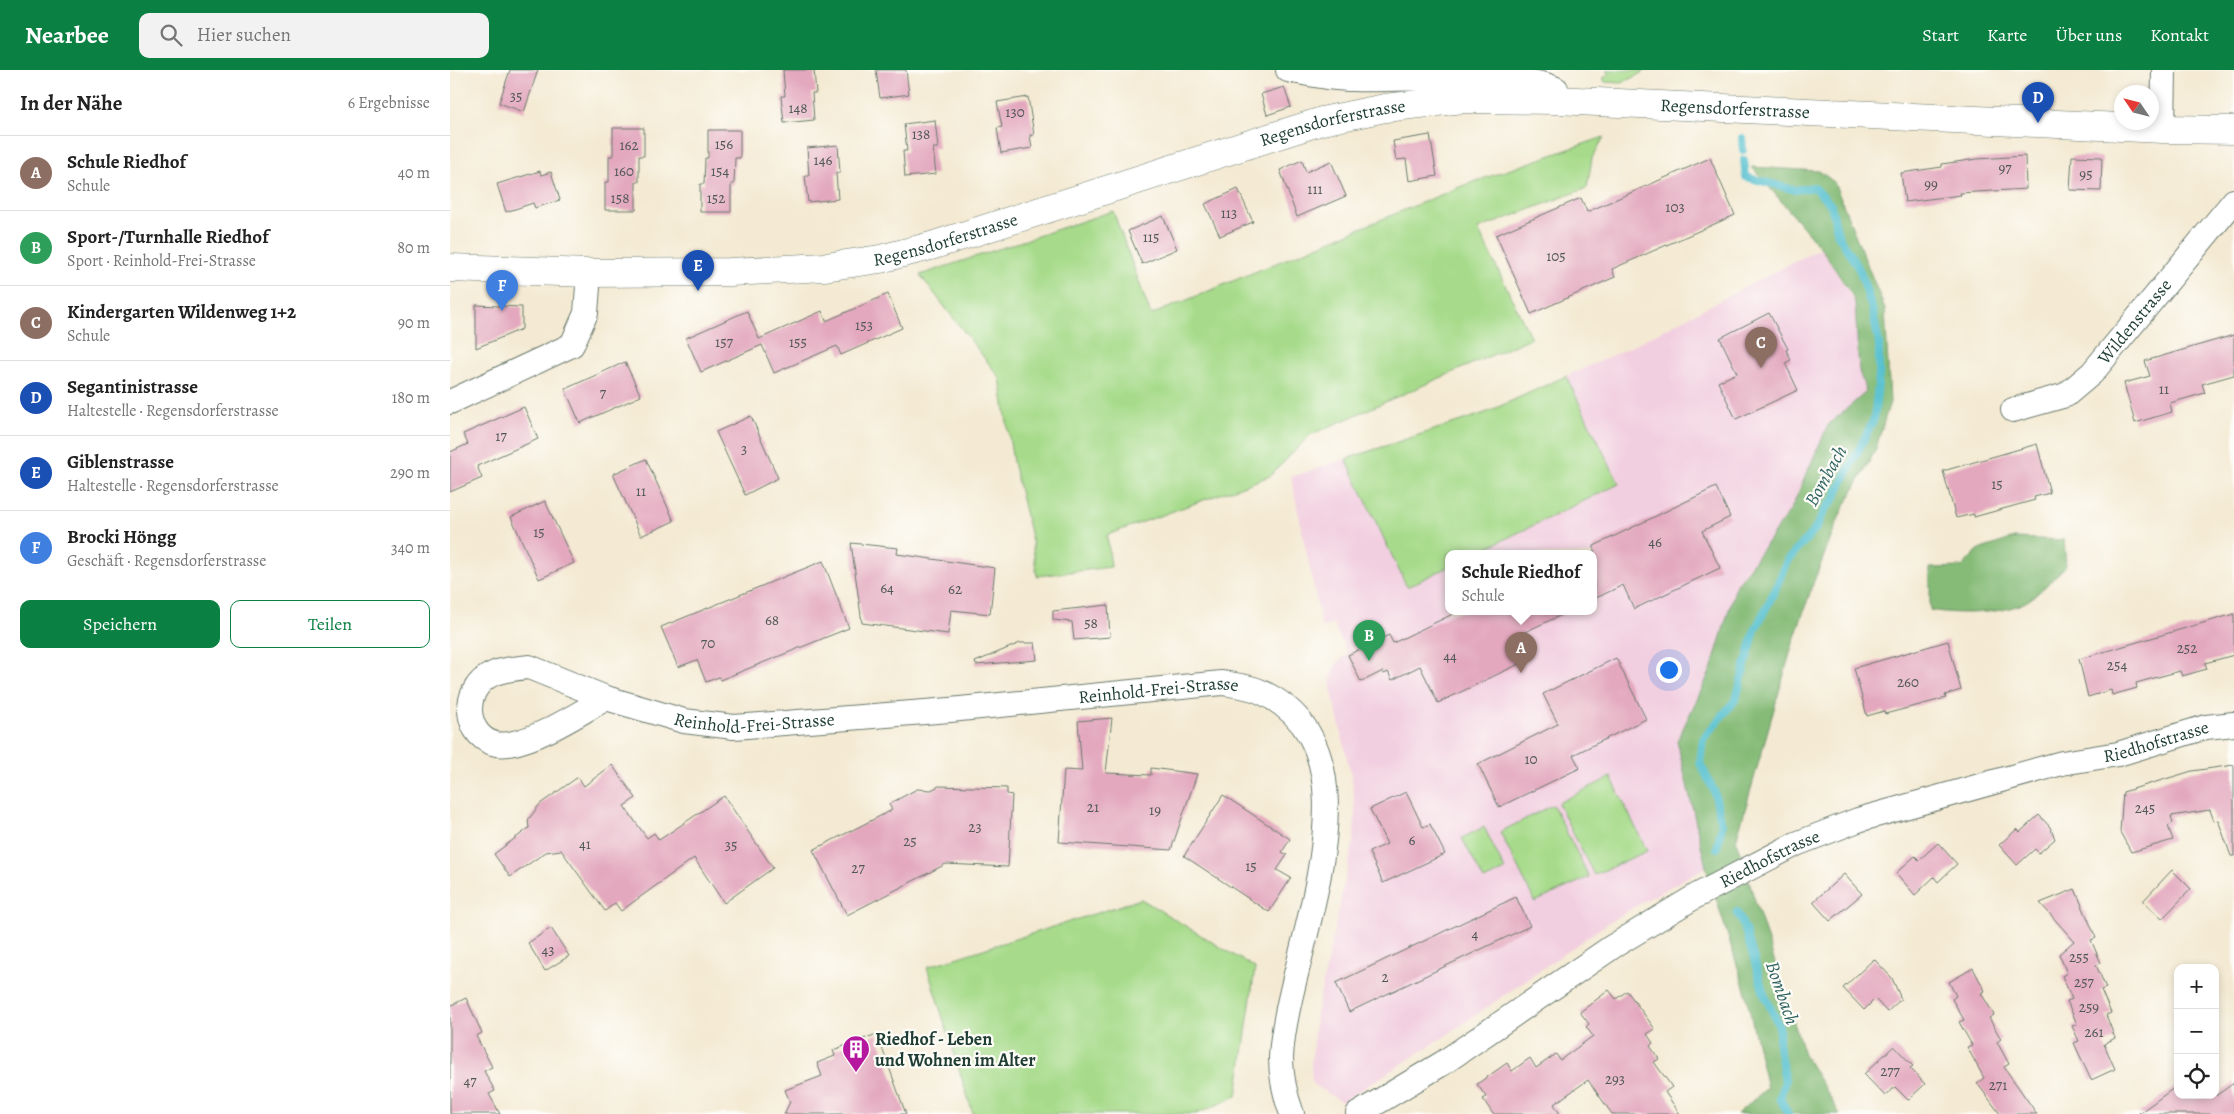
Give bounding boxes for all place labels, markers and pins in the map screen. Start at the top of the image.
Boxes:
pin: D [2022,82,2054,123]
pin: E [682,250,714,291]
pin: F [486,270,518,311]
pin: C [1745,327,1777,368]
pin: B [1353,620,1385,661]
pin: A [1505,632,1537,673]
place label: Riedhof - Leben und Wohnen im Alter [875,1027,1036,1072]
building icon: Riedhof - Leben und Wohnen im Alter [841,1034,871,1073]

